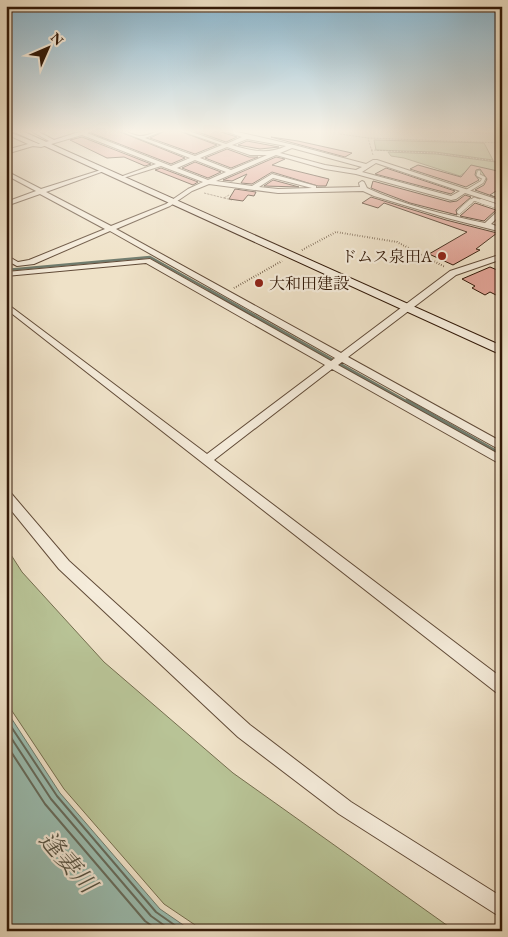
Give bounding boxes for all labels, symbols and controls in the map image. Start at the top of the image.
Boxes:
north arrow [22,22,72,72]
text: N [47,28,68,50]
place label: ドムス泉田A [341,246,433,267]
marker: ドムス泉田A [436,250,448,262]
place label: 大和田建設 [269,273,349,294]
marker: 大和田建設 [253,277,265,289]
water label: 逢妻川 [33,824,106,901]

